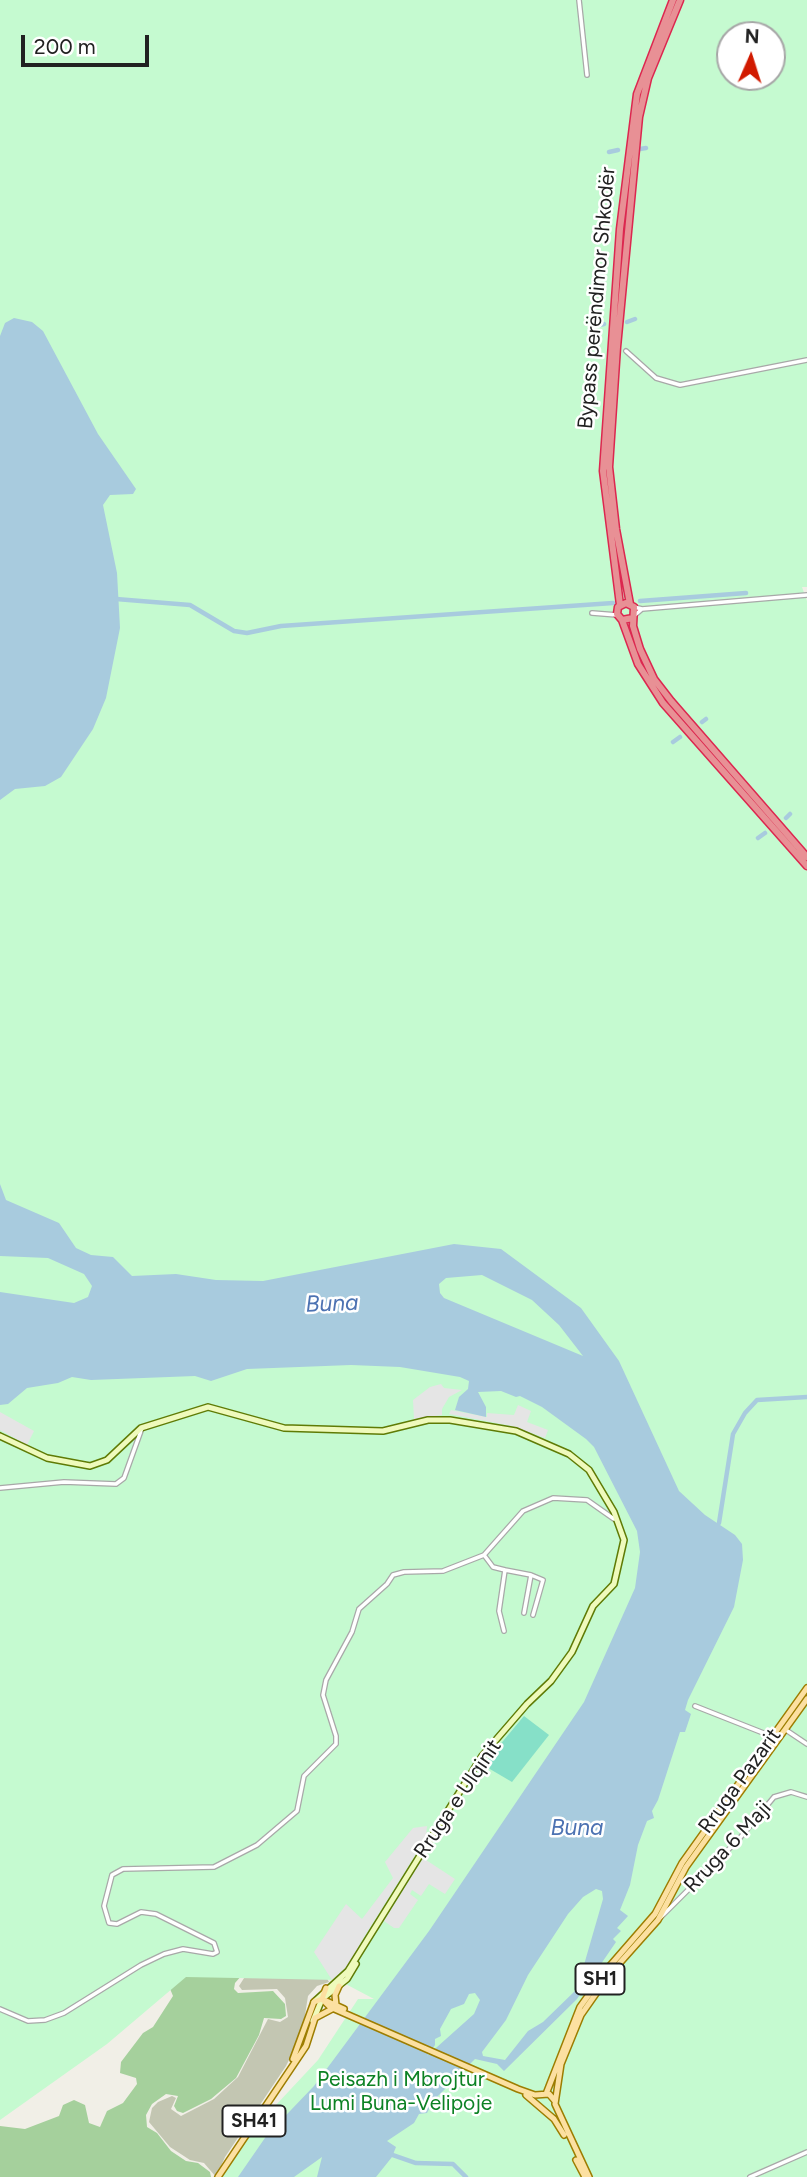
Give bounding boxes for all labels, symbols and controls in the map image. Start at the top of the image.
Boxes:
scale bar [24,21,152,65]
north arrow [716,21,786,91]
text: N [744,25,760,48]
text: 200 m [34,34,96,59]
street label: Bypass perëndimor Shkodër [573,166,621,430]
water label: Buna [305,1289,359,1319]
street label: Rruga Pazarit [693,1724,787,1838]
street label: Rruga e Ulqinit [409,1735,507,1863]
street label: Rruga 6 Maji [679,1796,777,1898]
water label: Buna [550,1814,604,1842]
road number: SH1 [576,1964,624,1994]
park label: Peisazh i Mbrojtur Lumi Buna-Velipoje [310,2067,492,2117]
road number: SH41 [222,2106,286,2136]

